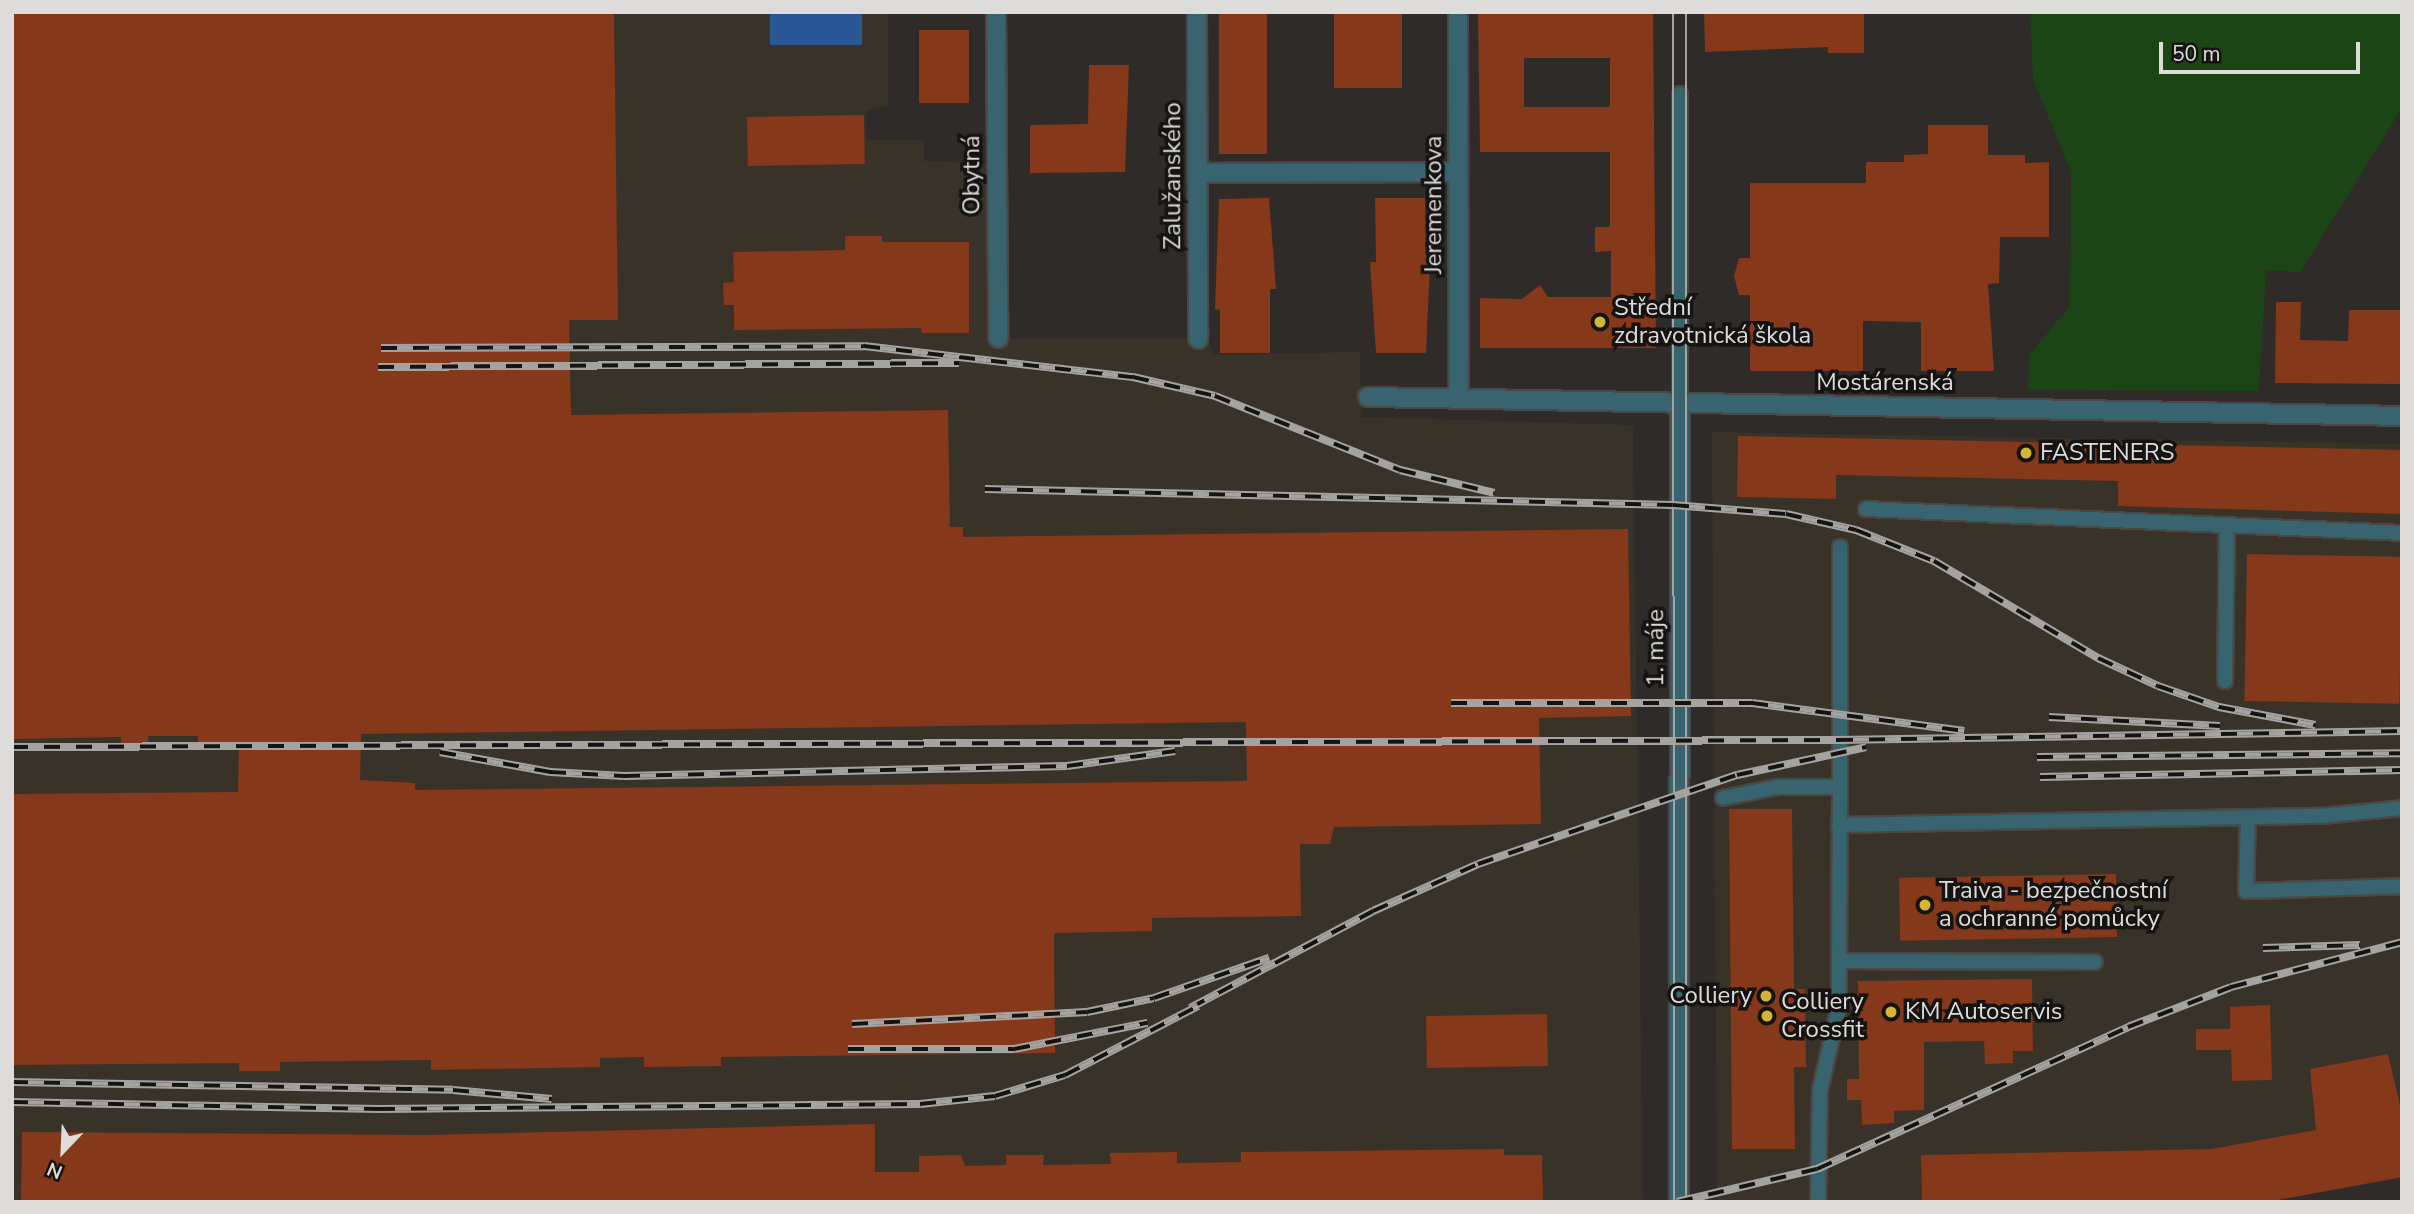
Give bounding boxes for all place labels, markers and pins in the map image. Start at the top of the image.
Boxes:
place label: Střední zdravotnická škola [1614,294,1811,350]
marker: Střední zdravotnická škola [1592,314,1608,330]
place label: FASTENERS [2040,439,2175,467]
marker: FASTENERS [2018,445,2034,461]
place label: Traiva - bezpečnostní a ochranné pomůcky [1939,877,2167,933]
marker: Traiva - bezpečnostní a ochranné pomůcky [1917,897,1933,913]
place label: Colliery [1669,982,1752,1010]
marker: Colliery [1758,988,1774,1004]
place label: Colliery Crossfit [1781,988,1864,1044]
place label: KM Autoservis [1905,998,2062,1026]
marker: KM Autoservis [1883,1004,1899,1020]
marker: Colliery Crossfit [1759,1008,1775,1024]

